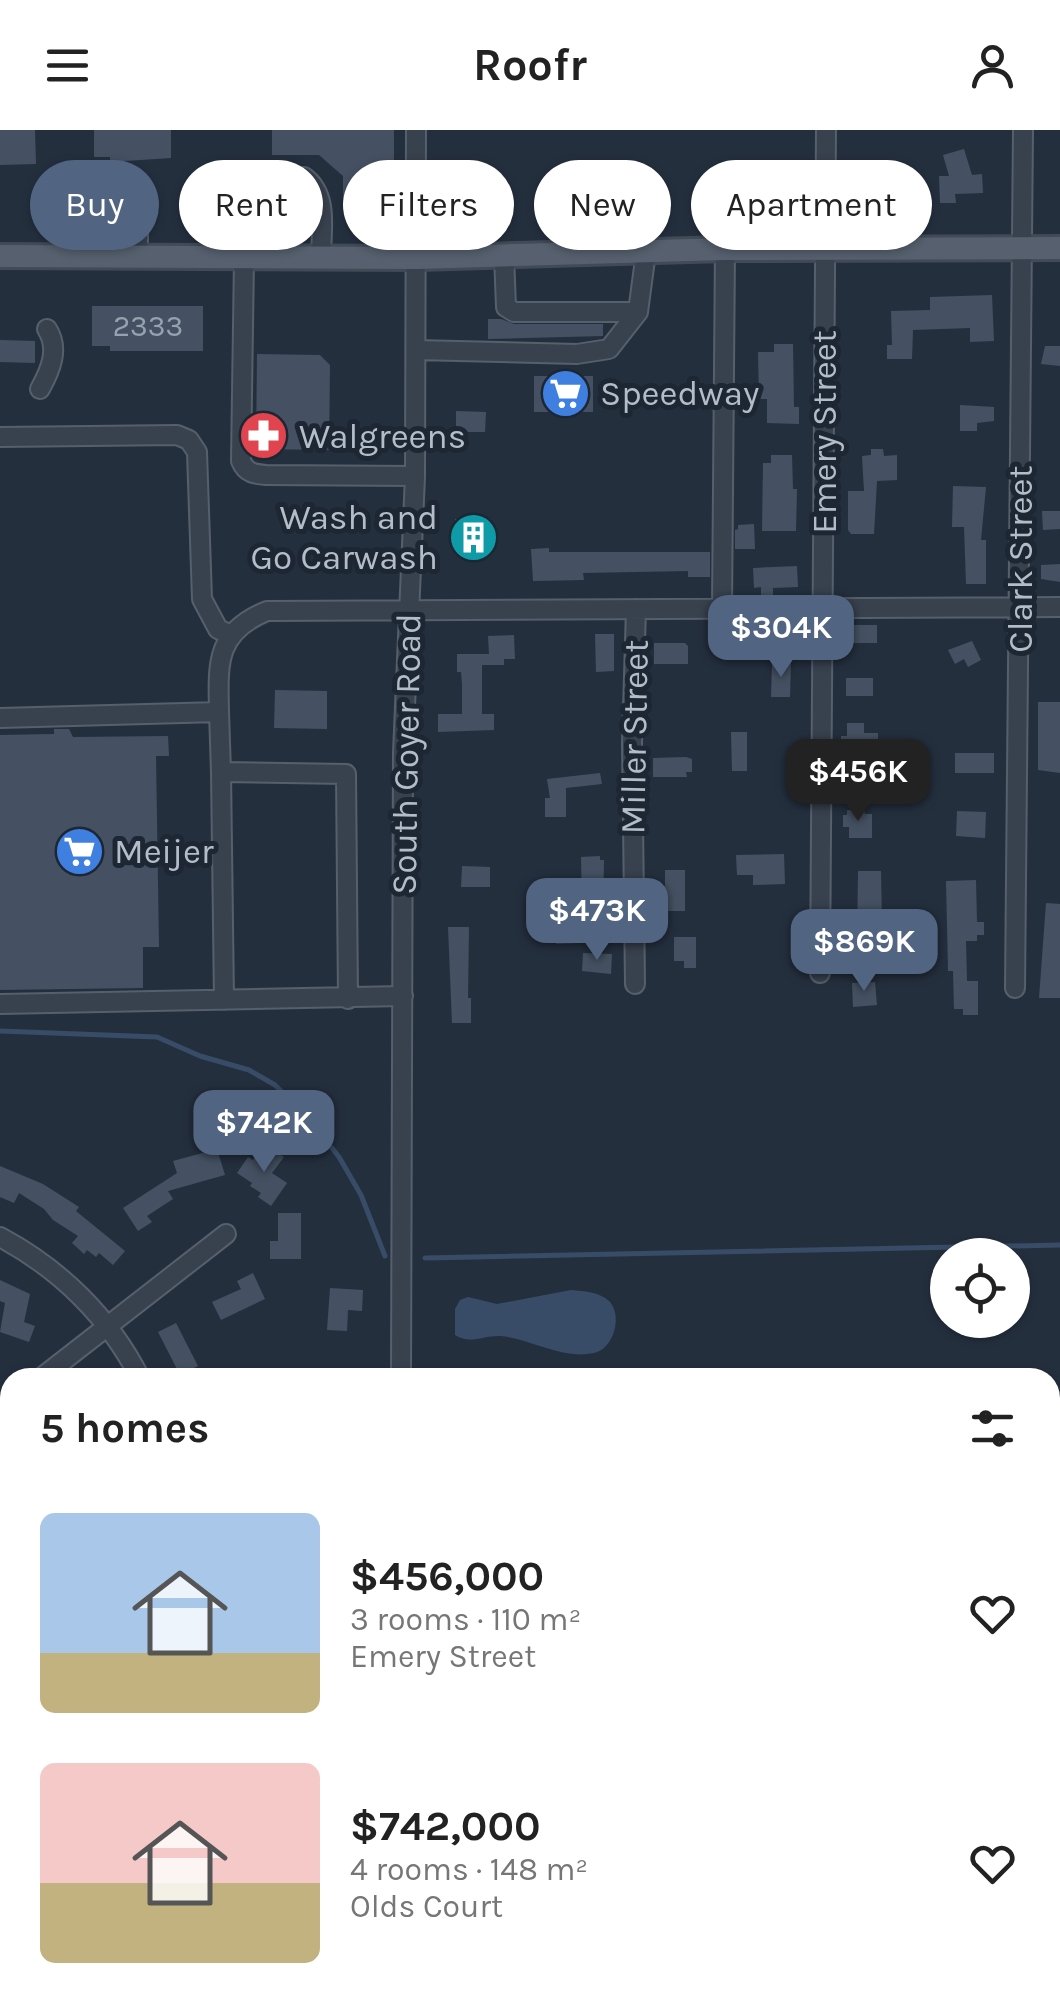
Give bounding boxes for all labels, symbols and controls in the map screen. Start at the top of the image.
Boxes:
icon: menu [40,38,95,93]
icon: person [965,38,1020,93]
text: Roofr [473,39,587,91]
chip: Buy [30,160,159,250]
chip: Rent [179,160,323,250]
chip: Filters [343,160,514,250]
chip: New [534,160,671,250]
chip: Apartment [691,160,932,250]
house number: 2333 [113,308,183,344]
street label: Emery Street [804,330,845,534]
supermarket icon: Speedway [539,367,591,419]
place label: Speedway [600,373,759,414]
pharmacy icon: Walgreens [238,410,290,462]
place label: Walgreens [299,416,466,457]
street label: Clark Street [1000,465,1041,653]
place label: Wash and Go Carwash [251,497,438,578]
building icon: Wash and Go Carwash [447,511,499,563]
pin: $304K [711,595,851,680]
text: $304K [730,609,832,646]
street label: South Goyer Road [384,613,429,895]
street label: Miller Street [612,639,657,835]
pin: $456K [788,739,928,824]
text: $456K [808,753,908,790]
supermarket icon: Meijer [53,825,105,877]
place label: Meijer [114,831,214,872]
pin: $473K [527,878,667,963]
text: $473K [548,892,646,929]
pin: $869K [794,909,934,994]
text: $869K [813,923,915,960]
pin: $742K [194,1090,334,1175]
text: $742K [215,1104,313,1141]
map controls [930,1238,1030,1338]
button: locate [930,1238,1030,1338]
icon: filters [965,1401,1020,1456]
text: 5 homes [40,1403,209,1453]
text: $456,000 [350,1551,544,1601]
icon: home [120,1553,240,1673]
icon: heart [965,1586,1020,1641]
text: 3 rooms · 110 m² [350,1601,581,1638]
text: Emery Street [350,1638,536,1675]
text: $742,000 [350,1801,541,1851]
icon: home [120,1803,240,1923]
icon: heart [965,1836,1020,1891]
text: 4 rooms · 148 m² [350,1851,588,1888]
text: Olds Court [350,1888,503,1925]

